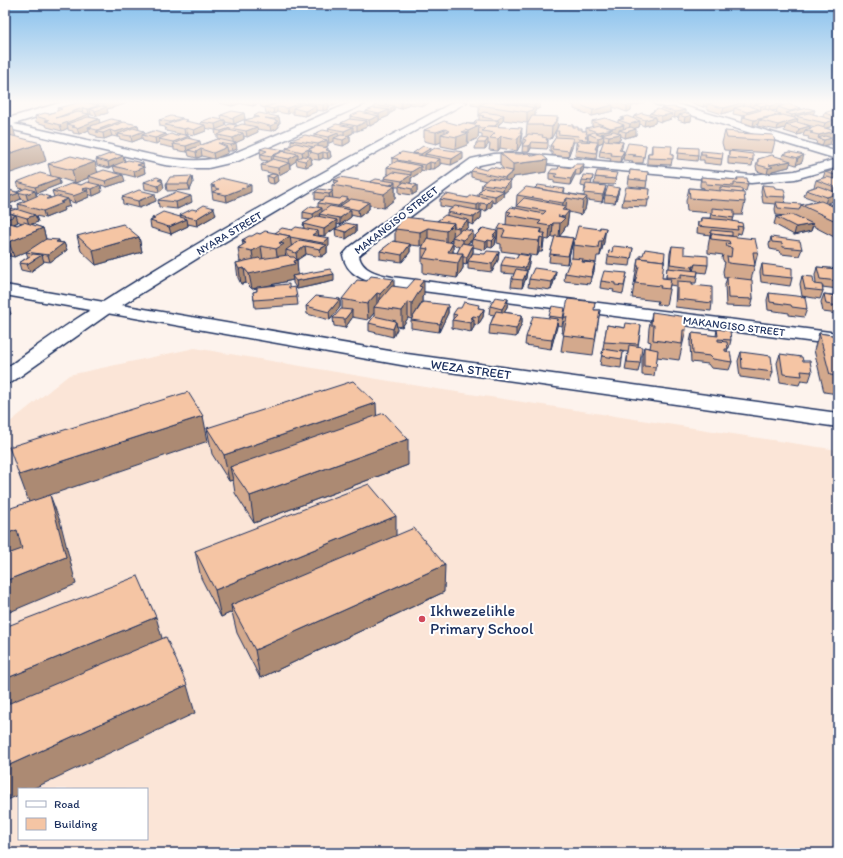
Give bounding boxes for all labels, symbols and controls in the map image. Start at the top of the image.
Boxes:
street label: MAKANGISO STREET [352,183,442,257]
street label: NYARA STREET [194,208,265,258]
street label: MAKANGISO STREET [682,314,787,339]
street label: WEZA STREET [430,356,513,383]
place label: Ikhwezelihle Primary School [430,601,534,638]
marker: Ikhwezelihle Primary School [417,614,427,624]
legend [18,788,148,840]
text: Road [54,797,80,811]
text: Building [54,817,98,831]

